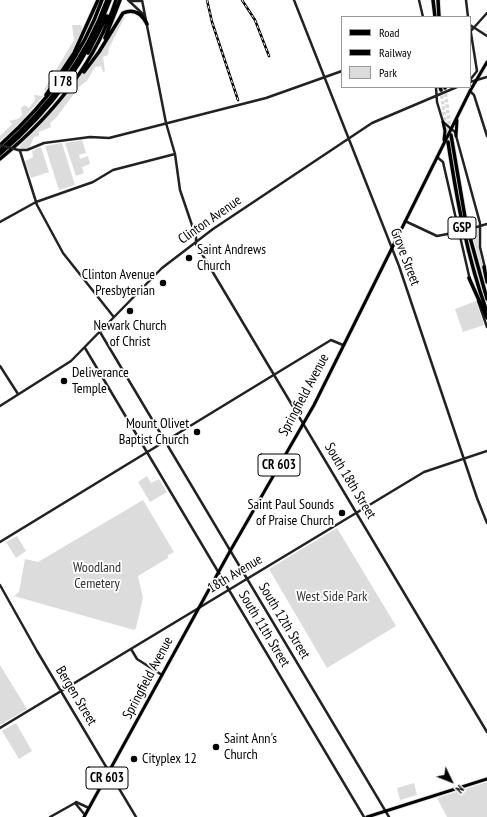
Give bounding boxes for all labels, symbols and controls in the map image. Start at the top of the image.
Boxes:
legend [341,16,471,88]
text: Road [379,25,399,40]
text: Railway [379,45,411,60]
text: Park [379,65,397,80]
road number: I 78 [49,71,77,93]
street label: Clinton Avenue [175,192,245,248]
road number: GSP [448,217,476,239]
street label: Grove Street [386,226,424,288]
place label: Saint Andrews Church [197,242,266,274]
marker: Saint Andrews Church [184,253,194,263]
place label: Clinton Avenue Presbyterian [82,267,155,300]
marker: Clinton Avenue Presbyterian [158,278,168,288]
marker: Newark Church of Christ [125,306,135,316]
place label: Newark Church of Christ [94,318,166,350]
street label: Springfield Avenue [275,351,333,439]
place label: Deliverance Temple [72,365,129,398]
marker: Deliverance Temple [59,376,69,386]
place label: Mount Olivet Baptist Church [119,416,189,448]
marker: Mount Olivet Baptist Church [192,427,202,437]
street label: South 18th Street [321,440,379,522]
road number: CR 603 [258,454,300,476]
place label: Saint Paul Sounds of Praise Church [248,497,334,530]
marker: Saint Paul Sounds of Praise Church [337,508,347,518]
street label: 18th Avenue [205,551,265,597]
park label: Woodland Cemetery [73,560,121,592]
street label: South 12th Street [255,580,313,662]
street label: South 11th Street [235,588,293,670]
park label: West Side Park [297,589,367,605]
street label: Springfield Avenue [119,634,177,722]
street label: Bergen Street [52,663,100,729]
place label: Saint Ann's Church [224,731,277,764]
marker: Saint Ann's Church [211,742,221,752]
place label: Cityplex 12 [142,751,197,767]
marker: Cityplex 12 [129,754,139,764]
north arrow [431,761,471,801]
road number: CR 603 [86,767,128,789]
text: N [453,782,467,796]

